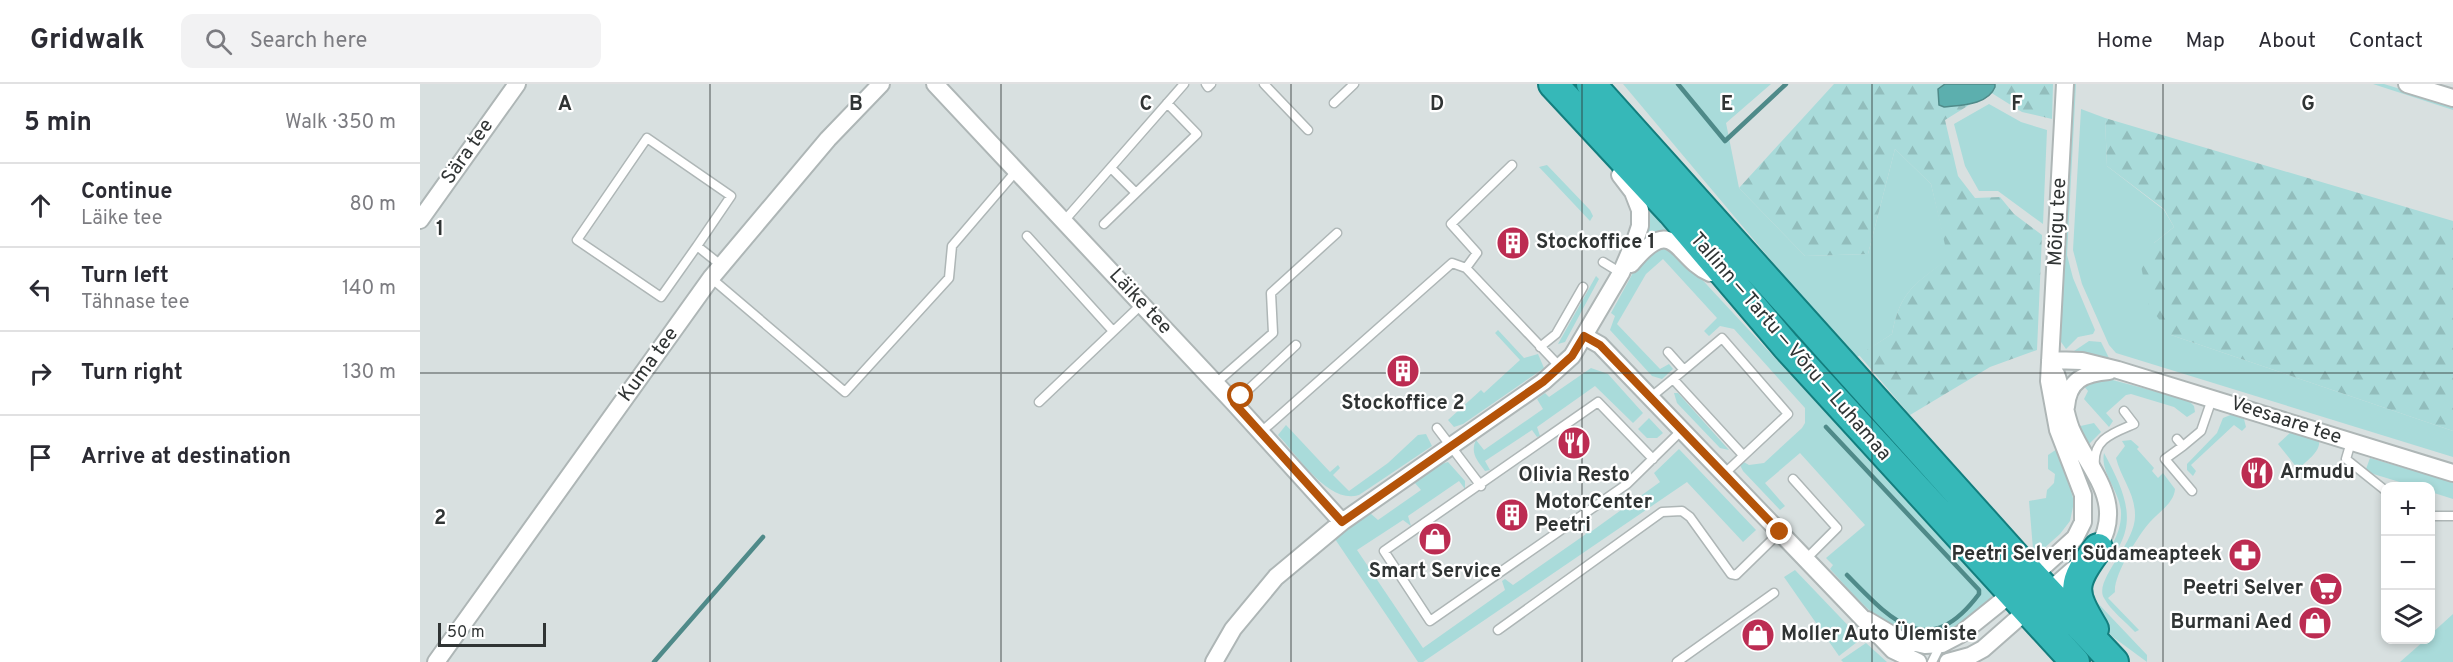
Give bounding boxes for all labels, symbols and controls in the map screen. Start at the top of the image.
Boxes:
search box [181,14,601,68]
text: Gridwalk [30,23,145,59]
icon: search [202,25,235,58]
text: Search here [250,28,367,55]
text: Home [2097,28,2153,55]
text: Map [2186,28,2225,55]
text: About [2258,28,2316,55]
text: Contact [2349,28,2423,55]
text: A [558,92,572,118]
text: B [849,92,863,118]
text: C [1140,92,1152,118]
text: D [1430,92,1444,118]
text: E [1721,92,1733,118]
text: F [2011,92,2023,118]
text: G [2301,92,2315,118]
text: 5 min [24,107,92,140]
text: Walk · 350 m [285,110,396,136]
street label: Sära tee [436,114,500,190]
street label: Mõigu tee [2043,177,2073,267]
text: Continue [81,179,172,206]
icon: ahead [24,189,57,222]
text: 80 m [350,192,396,218]
text: Läike tee [81,206,163,232]
text: 1 [436,217,444,243]
building icon: Stockoffice 1 [1495,225,1531,261]
street label: Tallinn — Tartu — Võru — Luhamaa [1684,227,1896,467]
place label: Stockoffice 1 [1536,230,1655,256]
text: Turn left [81,263,169,290]
street label: Läike tee [1103,263,1177,341]
icon: left [24,273,57,306]
text: 140 m [342,276,396,302]
text: Tähnase tee [81,290,189,316]
street label: Kuma tee [613,323,685,407]
building icon: Stockoffice 2 [1385,353,1421,389]
icon: right [24,357,57,390]
text: Turn right [81,360,183,387]
text: 130 m [342,360,396,386]
route start [1227,382,1253,408]
place label: Stockoffice 2 [1341,391,1465,417]
street label: Veesaare tee [2227,391,2345,451]
restaurant icon: Olivia Resto [1556,425,1592,461]
icon: arrive [24,441,57,474]
text: Arrive at destination [81,444,291,471]
restaurant icon: Armudu [2239,455,2275,491]
place label: Armudu [2280,460,2355,486]
place label: Olivia Resto [1518,463,1630,489]
map controls [2381,482,2435,644]
button: + [2381,482,2435,536]
place label: MotorCenter Peetri [1535,490,1653,539]
building icon: MotorCenter Peetri [1494,497,1530,533]
text: 2 [434,506,446,532]
route end [1766,518,1792,544]
shop icon: Smart Service [1417,521,1453,557]
button: − [2381,536,2435,590]
pharmacy icon: Peetri Selveri Südameapteek [2227,537,2263,573]
place label: Peetri Selveri Südameapteek [1951,542,2222,568]
place label: Smart Service [1369,559,1501,585]
supermarket icon: Peetri Selver [2308,571,2344,607]
place label: Peetri Selver [2183,576,2304,602]
button: layers [2381,590,2435,644]
shop icon: Burmani Aed [2297,605,2333,641]
place label: Burmani Aed [2171,610,2292,636]
shop icon: Moller Auto Ülemiste [1740,617,1776,653]
scale bar [438,620,546,648]
place label: Moller Auto Ülemiste [1781,621,1977,648]
text: 50 m [447,623,485,643]

